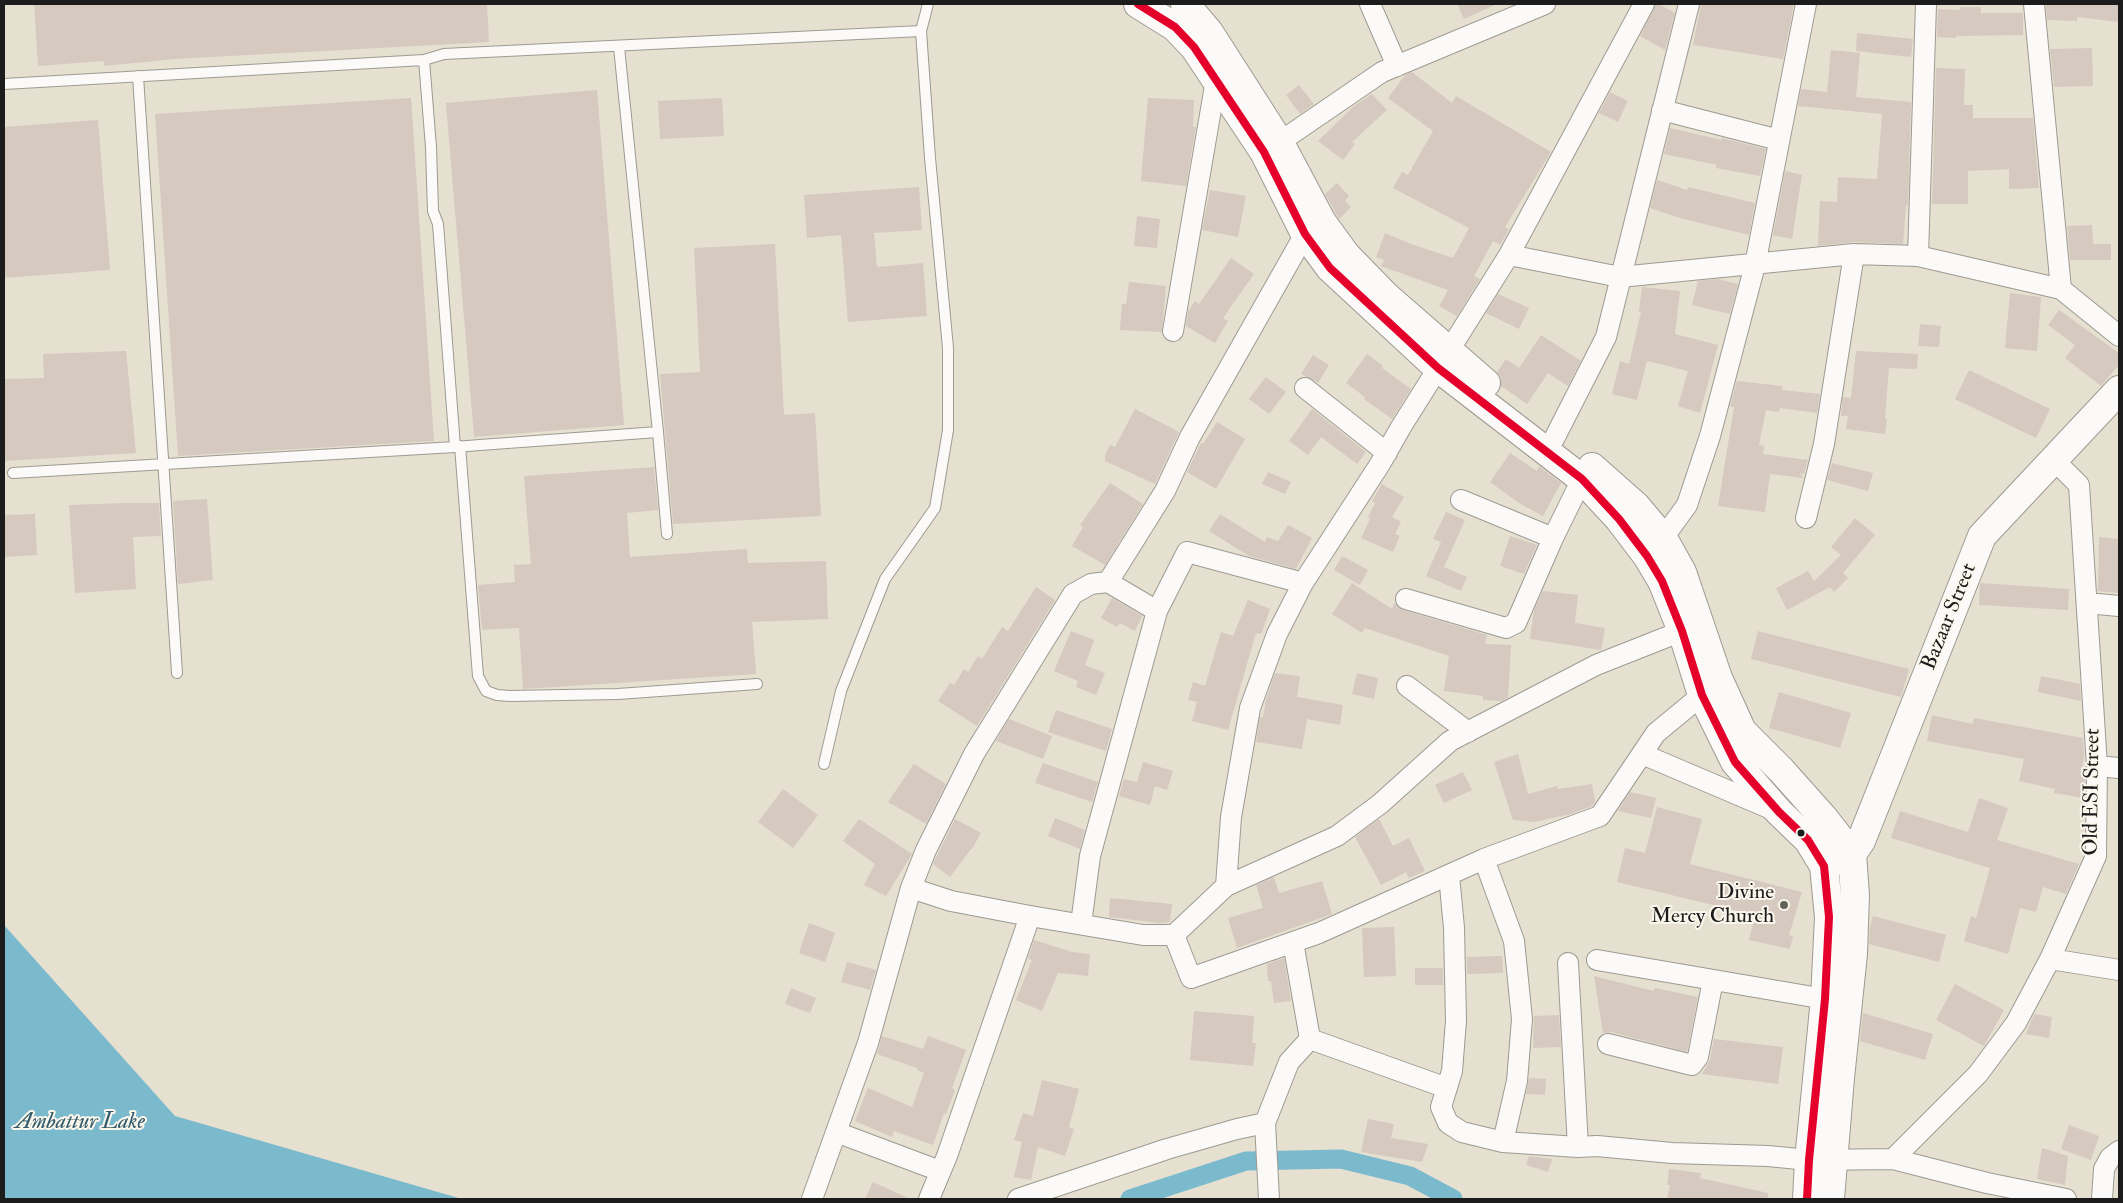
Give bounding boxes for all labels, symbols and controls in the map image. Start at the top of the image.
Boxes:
street label: Bazaar Street [1917,560,1983,674]
street label: Old ESI Street [2079,728,2107,856]
unlabelled marker [1796,828,1806,838]
place label: Divine Mercy Church [1651,880,1774,930]
marker: Divine Mercy Church [1778,899,1790,911]
water label: Ambattur Lake [15,1110,145,1136]

